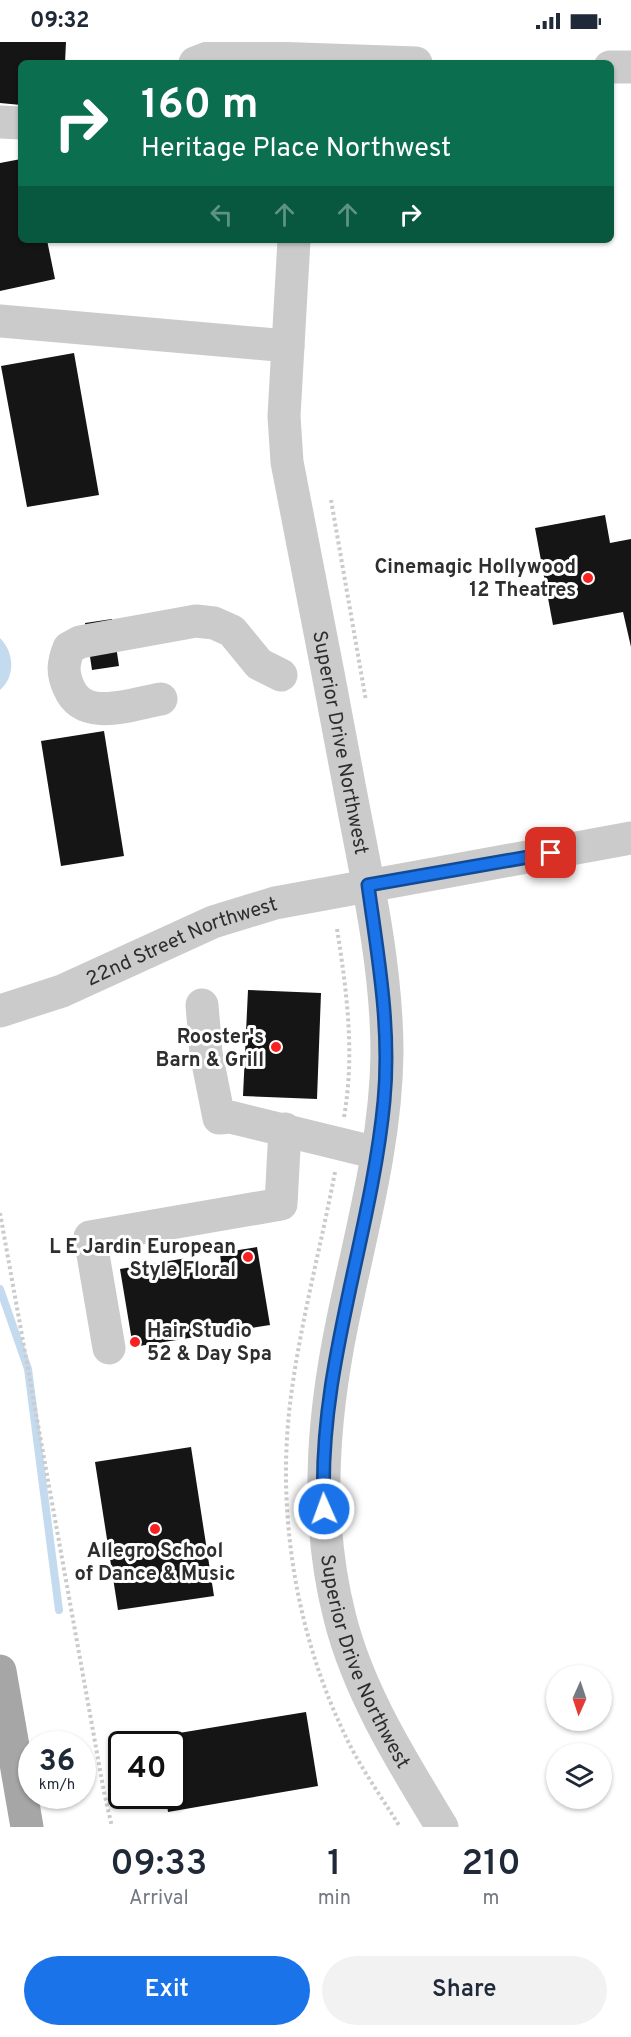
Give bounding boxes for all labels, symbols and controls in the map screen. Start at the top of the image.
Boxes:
text: 09:32 [30,8,90,35]
text: 160 m [141,80,259,133]
icon: right [42,84,120,162]
text: Heritage Place Northwest [141,132,451,166]
icon: left [205,198,238,231]
icon: ahead [268,198,301,231]
icon: ahead [331,198,364,231]
icon: right [394,198,427,231]
place label: Cinemagic Hollywood 12 Theatres [375,555,576,604]
marker: Cinemagic Hollywood 12 Theatres [581,571,595,585]
street label: Superior Drive Northwest [305,629,373,857]
pin [525,827,576,878]
icon: arrive [534,836,567,869]
street label: 22nd Street Northwest [82,892,281,993]
place label: Rooster's Barn & Grill [156,1025,264,1074]
marker: Rooster's Barn & Grill [269,1040,283,1054]
place label: L E Jardin European Style Floral [49,1235,236,1284]
marker: L E Jardin European Style Floral [241,1250,255,1264]
place label: Hair Studio 52 & Day Spa [147,1319,272,1368]
marker: Hair Studio 52 & Day Spa [128,1335,142,1349]
position arrow [292,1477,356,1541]
marker: Allegro School of Dance & Music [148,1522,162,1536]
place label: Allegro School of Dance & Music [75,1539,235,1588]
street label: Superior Drive Northwest [313,1553,415,1774]
north arrow [546,1665,612,1731]
map controls [546,1665,612,1809]
speed limit sign: 40 [108,1731,186,1809]
button: layers [546,1743,612,1809]
text: 36 [39,1744,75,1781]
text: km/h [39,1776,75,1795]
text: 09:33 [110,1842,207,1888]
text: 1 [327,1842,341,1888]
text: 210 [461,1842,521,1888]
text: Arrival [129,1886,189,1912]
text: min [318,1886,351,1912]
text: m [482,1886,499,1912]
button: Exit [24,1956,310,2025]
button: Share [322,1956,607,2025]

